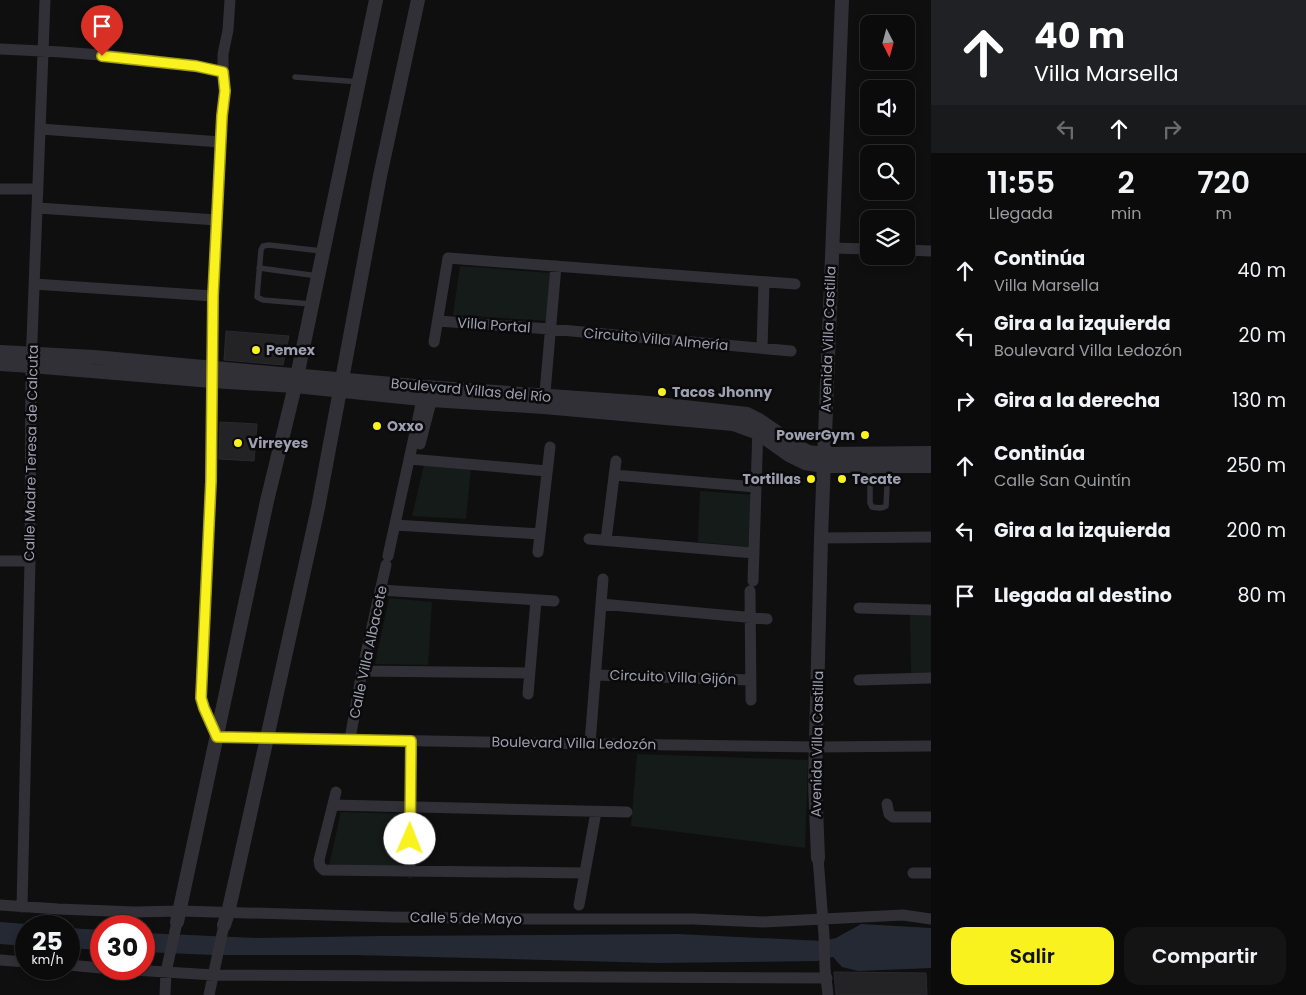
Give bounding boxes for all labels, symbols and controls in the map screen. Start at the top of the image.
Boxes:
pin [81,5,123,56]
text: 40 m [1034,11,1125,60]
icon: arrive [88,12,116,40]
north arrow [860,15,915,70]
map controls [860,15,915,265]
icon: ahead [951,20,1016,85]
text: Villa Marsella [1034,58,1179,89]
button: sound [860,80,915,135]
icon: left [1052,115,1080,143]
icon: ahead [1105,115,1133,143]
icon: right [1158,115,1186,143]
button: search [860,145,915,200]
text: 11:55 [987,161,1055,204]
text: 2 [1117,161,1135,204]
text: 720 [1197,161,1250,204]
text: Llegada [989,202,1053,225]
text: min [1111,202,1141,225]
text: m [1215,202,1232,225]
button: layers [860,210,915,265]
text: Continúa [994,245,1085,272]
icon: ahead [951,257,979,285]
text: 40 m [1237,257,1286,284]
street label: Avenida Villa Castilla [815,265,841,413]
text: Villa Marsella [994,274,1099,297]
text: Gira a la izquierda [994,310,1171,337]
street label: Villa Portal [457,312,531,338]
icon: left [951,322,979,350]
text: 20 m [1238,322,1286,349]
street label: Circuito Villa Almería [583,323,729,355]
text: Boulevard Villa Ledozón [994,339,1182,362]
place label: Pemex [266,340,316,360]
marker: Pemex [250,344,262,356]
street label: Calle Madre Teresa de Calcuta [19,345,43,561]
street label: Boulevard Villas del Río [390,373,552,407]
place label: Tacos Jhonny [672,382,772,402]
marker: Tacos Jhonny [656,386,668,398]
icon: right [951,387,979,415]
text: Gira a la derecha [994,387,1160,414]
text: 130 m [1232,387,1286,414]
place label: Oxxo [387,416,423,436]
marker: Oxxo [371,420,383,432]
place label: PowerGym [776,425,855,445]
marker: PowerGym [859,429,871,441]
place label: Virreyes [248,433,308,453]
marker: Virreyes [232,437,244,449]
text: Continúa [994,440,1085,467]
icon: ahead [951,452,979,480]
text: 250 m [1227,452,1286,479]
place label: Tortillas [742,469,801,489]
place label: Tecate [852,469,902,489]
text: Calle San Quintín [994,469,1131,492]
marker: Tortillas [805,473,817,485]
marker: Tecate [836,473,848,485]
icon: left [951,517,979,545]
text: Gira a la izquierda [994,517,1171,544]
text: 200 m [1227,517,1286,544]
icon: arrive [951,582,979,610]
text: Llegada al destino [994,582,1172,609]
text: 80 m [1237,582,1286,609]
street label: Calle Villa Albacete [344,583,392,720]
street label: Circuito Villa Gijón [609,665,737,689]
street label: Avenida Villa Castilla [806,671,828,817]
street label: Boulevard Villa Ledozón [491,732,657,754]
position arrow [383,812,435,864]
street label: Calle 5 de Mayo [410,907,522,929]
speed limit sign: 30 [90,915,155,980]
text: 25 [32,924,63,959]
button: Salir [951,927,1114,985]
button: Compartir [1124,927,1286,985]
text: km/h [32,951,63,968]

